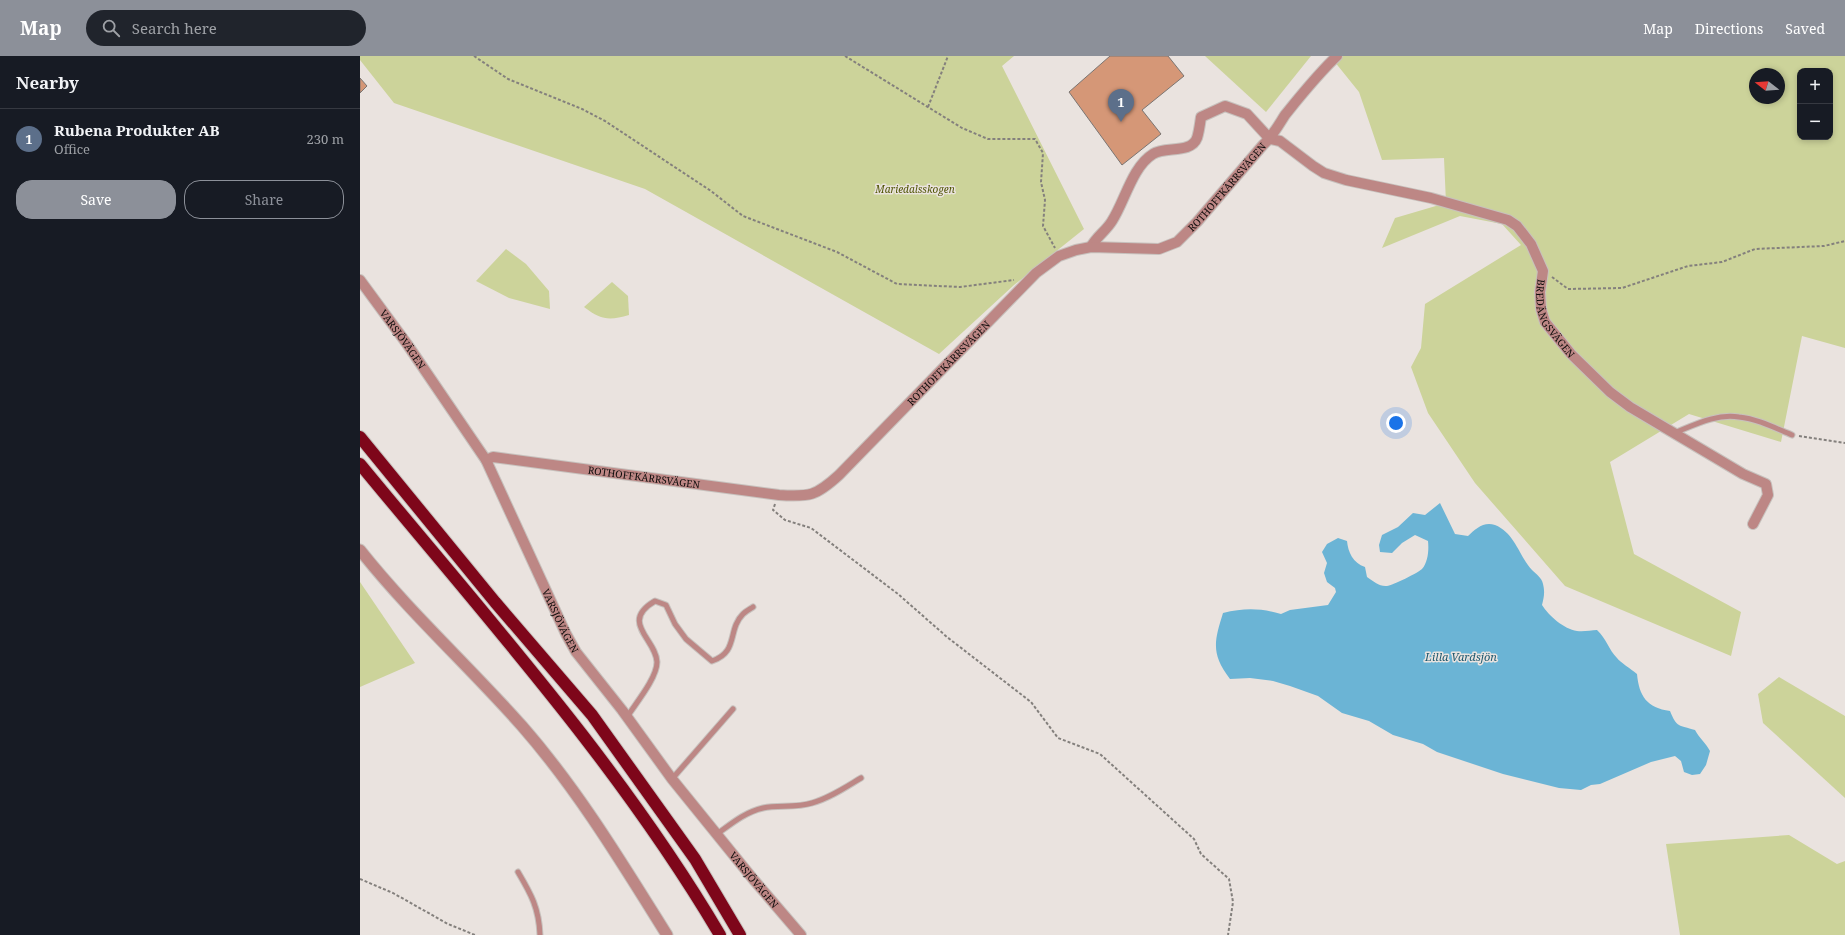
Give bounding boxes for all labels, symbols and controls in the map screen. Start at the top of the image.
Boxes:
search box [86,10,366,46]
text: Map [20,15,62,41]
icon: search [100,17,122,39]
text: Search here [132,18,217,38]
text: Map [1643,19,1673,38]
text: Directions [1695,19,1763,38]
text: Saved [1785,19,1825,38]
north arrow [1749,68,1785,104]
map controls [1797,68,1833,140]
button: + [1797,68,1833,104]
text: Nearby [16,71,79,94]
pin: 1 [1108,89,1134,122]
button: − [1797,104,1833,140]
text: Rubena Produkter AB [54,120,220,140]
text: 1 [25,130,33,148]
text: 230 m [307,130,344,148]
street label: ROTHOFFKÄRRSVÄGEN [1185,139,1269,234]
text: Office [54,140,90,158]
button: Save [16,180,176,219]
button: Share [184,180,344,219]
park label: Mariedalsskogen [874,182,955,196]
street label: BREDÄNGSVÄGEN [1533,278,1578,361]
street label: VARSJÖVÄGEN [377,307,429,372]
street label: ROTHOFFKÄRRSVÄGEN [904,317,993,408]
your location [1386,413,1406,433]
street label: ROTHOFFKÄRRSVÄGEN [587,463,701,492]
street label: VARSJÖVÄGEN [539,586,582,656]
water label: Lilla Vardsjön [1424,649,1497,664]
street label: VARSJÖVÄGEN [726,848,782,911]

